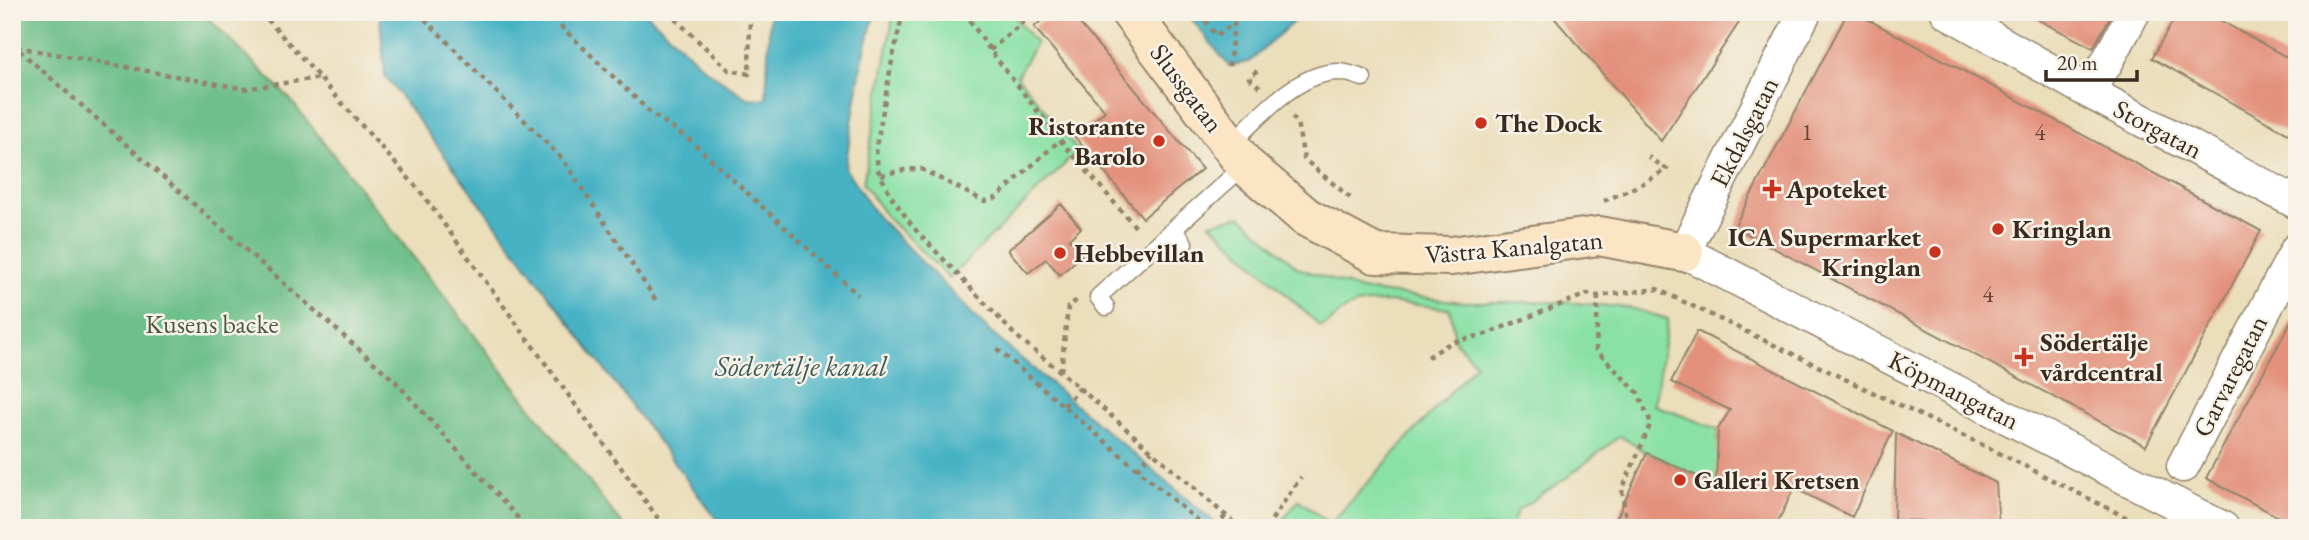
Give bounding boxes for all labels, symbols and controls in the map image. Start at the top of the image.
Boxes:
street label: Slussgatan [1142,37,1232,139]
scale bar [2046,38,2138,82]
text: 20 m [2057,49,2098,76]
street label: Ekdalsgatan [1702,71,1786,193]
street label: Storgatan [2108,92,2208,167]
place label: The Dock [1495,106,1603,140]
place label: Ristorante Barolo [1028,109,1145,173]
marker: The Dock [1473,115,1489,131]
house number: 1 [1801,117,1813,147]
house number: 4 [2034,117,2046,147]
marker: Ristorante Barolo [1151,133,1167,149]
place label: Apoteket [1785,172,1887,206]
marker: Apoteket [1764,181,1780,197]
place label: Kringlan [2012,212,2112,246]
place label: ICA Supermarket Kringlan [1728,220,1921,284]
marker: Kringlan [1990,221,2006,237]
street label: Västra Kanalgatan [1424,222,1605,272]
place label: Hebbevillan [1074,236,1205,270]
marker: ICA Supermarket Kringlan [1927,244,1943,260]
marker: Hebbevillan [1052,245,1068,261]
house number: 4 [1982,279,1994,309]
park label: Kusens backe [145,307,279,341]
street label: Garvaregatan [2185,309,2275,443]
place label: Södertälje vårdcentral [2040,325,2163,389]
street label: Köpmangatan [1883,343,2025,438]
marker: Södertälje vårdcentral [2014,347,2034,367]
water label: Södertälje kanal [714,348,888,384]
place label: Galleri Kretsen [1694,463,1860,497]
marker: Galleri Kretsen [1672,472,1688,488]

